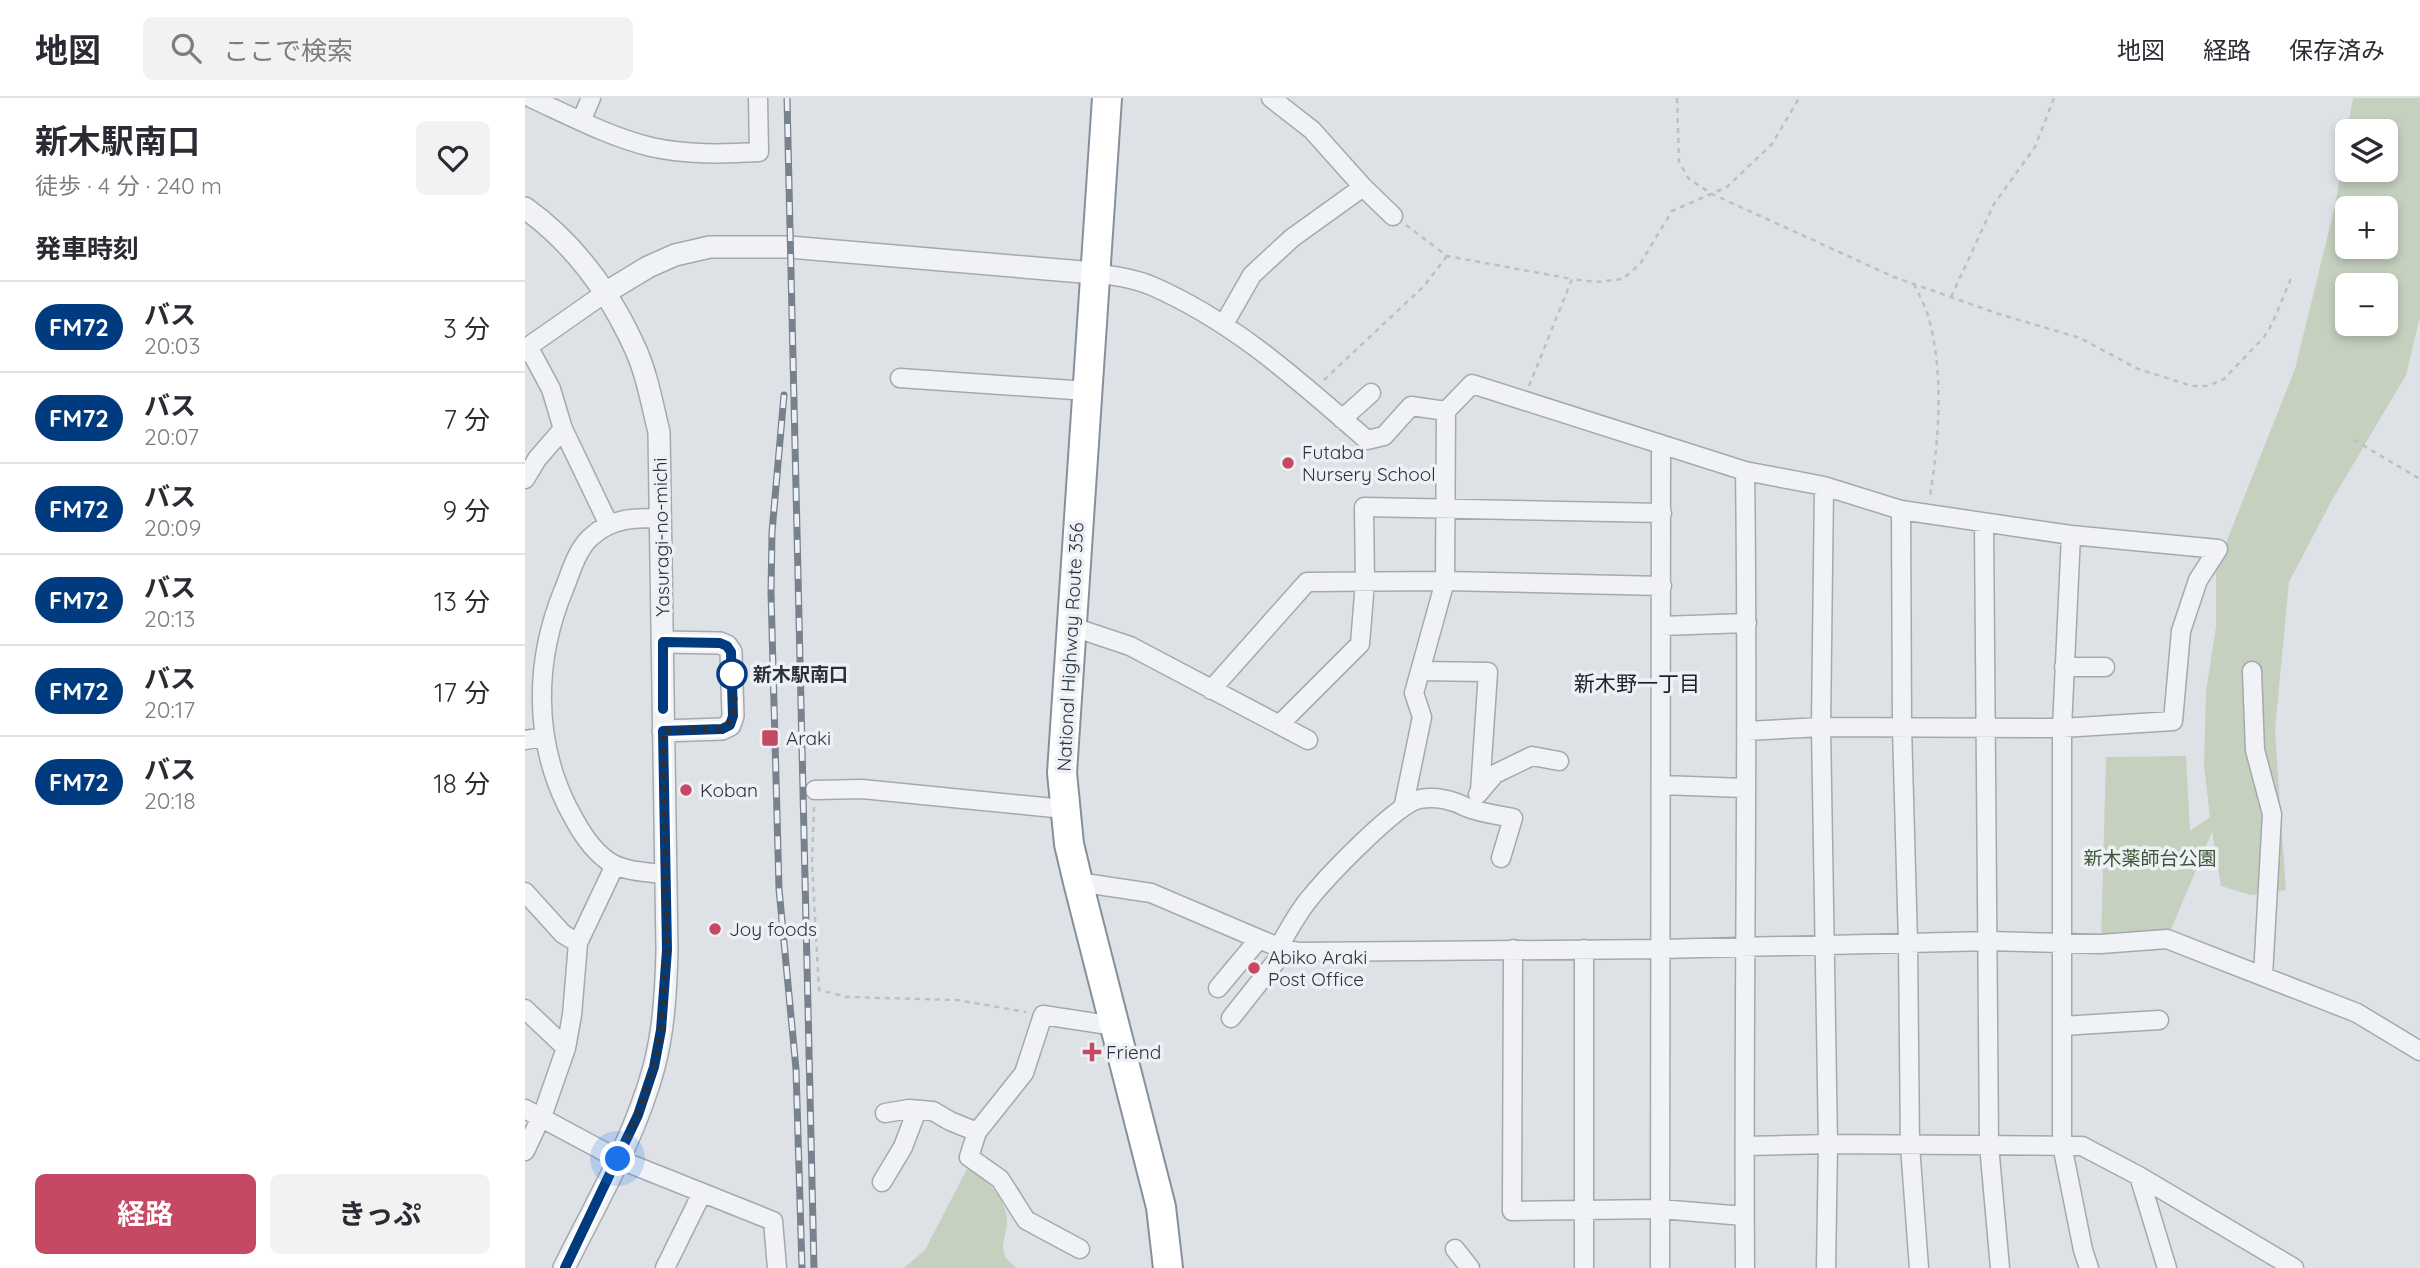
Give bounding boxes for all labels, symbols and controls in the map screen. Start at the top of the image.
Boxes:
search box [143,17,633,80]
text: 地図 [35,29,101,70]
icon: search [167,29,205,67]
text: ここで検索 [223,34,353,67]
text: 地図 [2117,35,2165,65]
text: 経路 [2203,35,2251,65]
text: 保存済み [2289,35,2385,65]
map controls [2335,119,2398,336]
button: layers [2335,119,2398,182]
text: 新木駅南口 [35,120,200,161]
button: heart [416,121,490,195]
text: 徒歩 · 4 分 · 240 m [35,171,222,200]
button: + [2335,196,2398,259]
text: 発車時刻 [35,232,139,265]
button: − [2335,273,2398,336]
text: バス [144,298,196,331]
text: FM72 [49,312,109,342]
text: 3 分 [443,312,490,345]
text: 20:03 [144,331,200,360]
text: バス [144,389,196,422]
text: FM72 [49,403,109,433]
text: 7 分 [444,403,490,436]
text: 20:07 [144,422,199,451]
place label: Futaba Nursery School [1302,440,1436,486]
marker: Futaba Nursery School [1280,455,1296,471]
street label: Yasuragi-no-michi [648,457,674,617]
text: バス [144,480,196,513]
text: FM72 [49,494,109,524]
text: 9 分 [442,494,490,527]
text: 20:09 [144,513,201,542]
street label: National Highway Route 356 [1051,522,1089,772]
text: バス [144,571,196,604]
text: FM72 [49,585,109,615]
text: 13 分 [434,585,490,618]
text: 20:13 [144,604,195,633]
marker: 新木駅南口 [717,659,747,689]
text: バス [144,662,196,695]
place label: 新木駅南口 [753,662,848,686]
district label: 新木野一丁目 [1574,670,1700,696]
text: FM72 [49,676,109,706]
text: 17 分 [434,676,490,709]
text: 20:17 [144,695,195,724]
place label: Araki [786,726,831,750]
marker: Araki [760,728,780,748]
text: バス [144,753,196,786]
text: FM72 [49,767,109,797]
text: 18 分 [433,767,490,800]
place label: Koban [700,778,758,802]
marker: Koban [678,782,694,798]
text: 20:18 [144,786,196,815]
park label: 新木薬師台公園 [2083,846,2217,870]
place label: Joy foods [729,917,817,941]
marker: Joy foods [707,921,723,937]
place label: Abiko Araki Post Office [1268,945,1367,991]
marker: Abiko Araki Post Office [1246,960,1262,976]
place label: Friend [1106,1040,1161,1064]
marker: Friend [1084,1044,1100,1060]
your location [600,1141,635,1176]
button: 経路 [35,1174,256,1254]
button: きっぷ [270,1174,490,1254]

